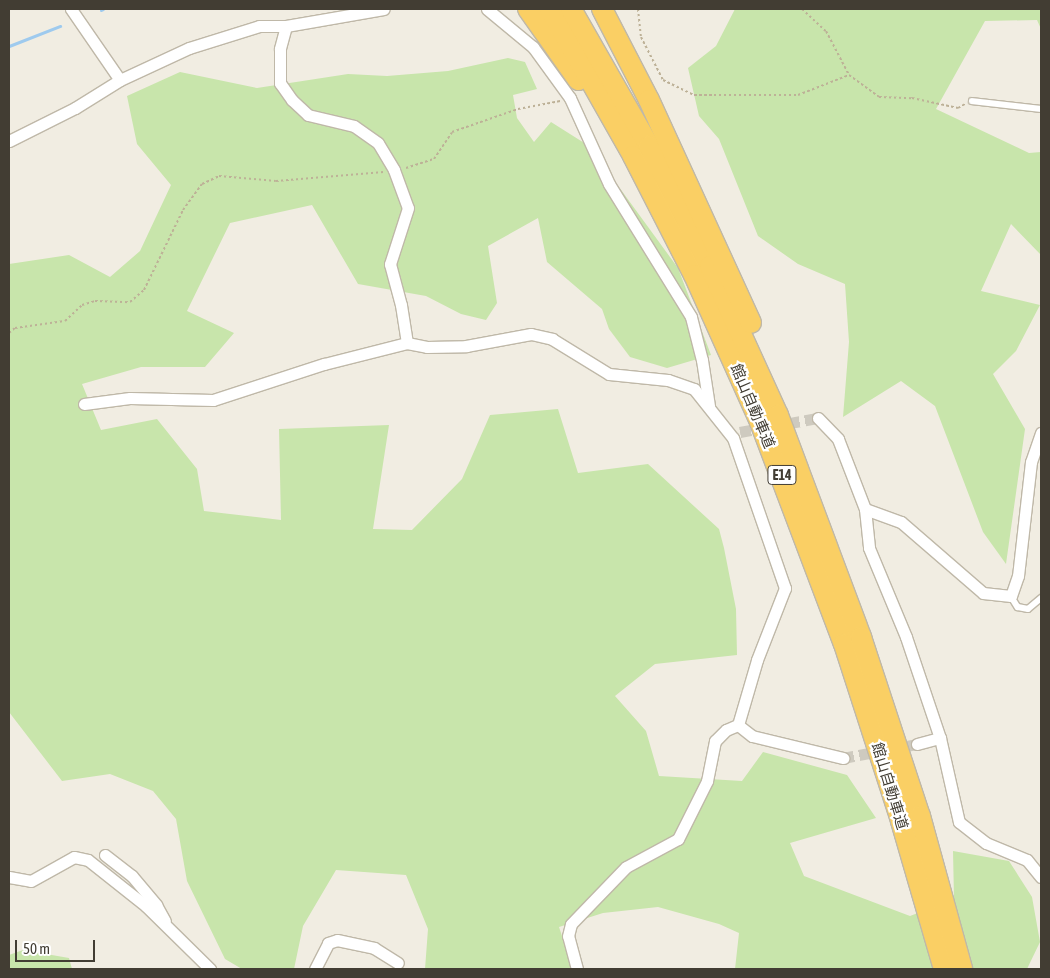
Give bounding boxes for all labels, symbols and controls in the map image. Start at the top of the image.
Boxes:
street label: 館山自動車道 [727,361,779,451]
road number: E14 [767,464,797,486]
street label: 館山自動車道 [868,740,912,832]
scale bar [18,930,98,962]
text: 50 m [23,940,50,957]

